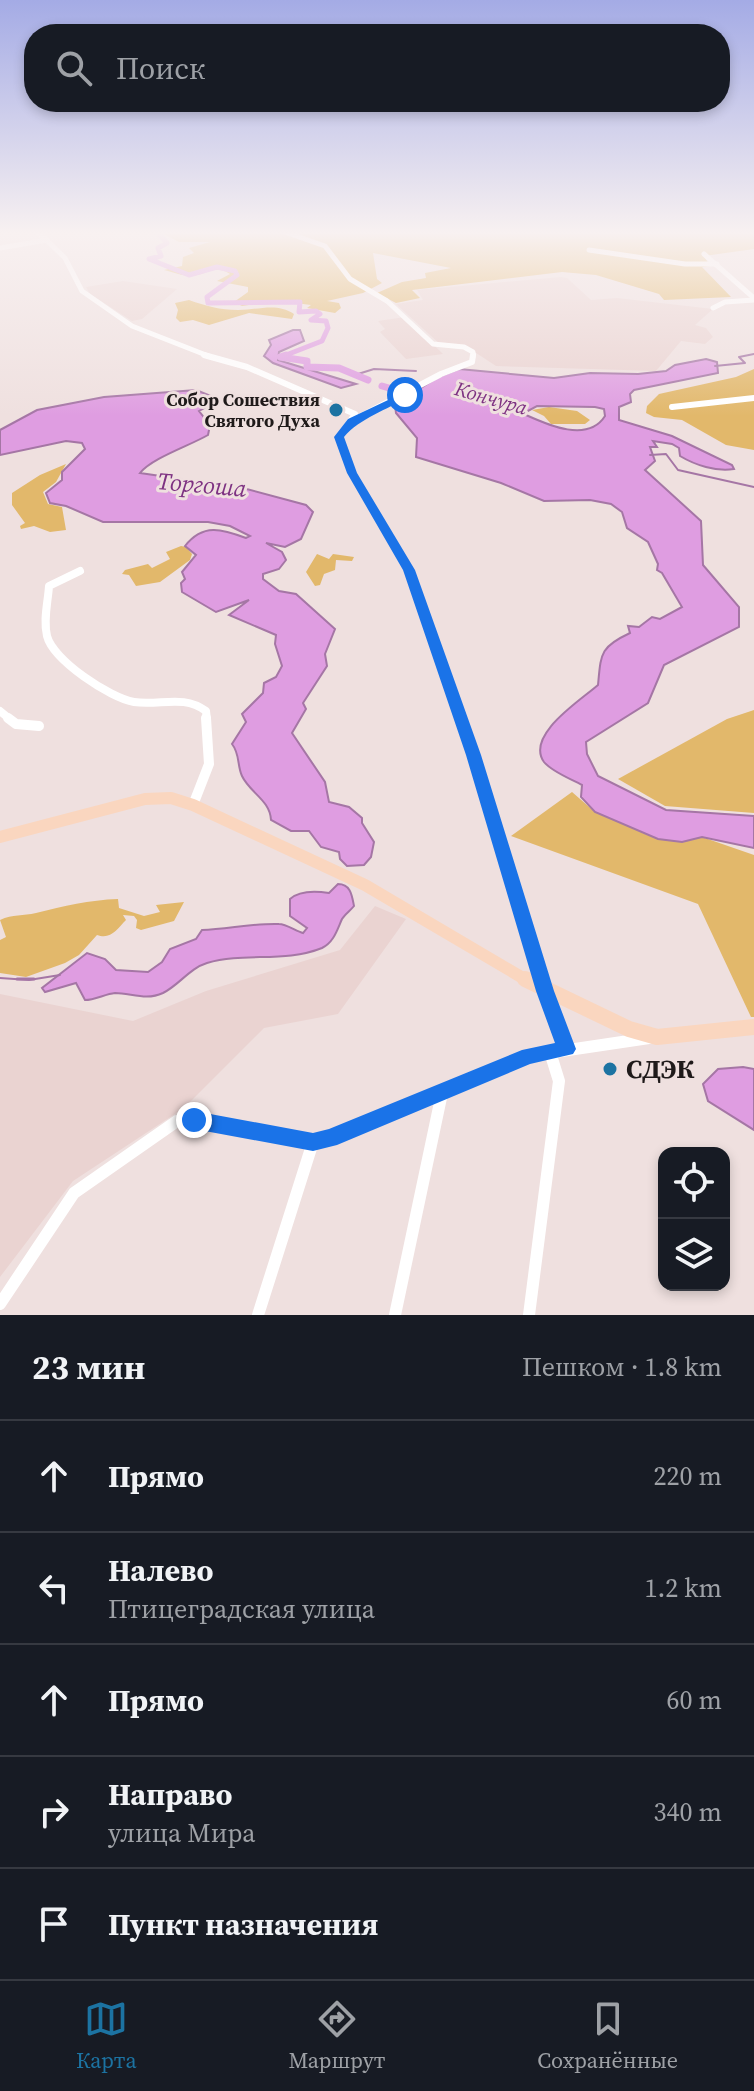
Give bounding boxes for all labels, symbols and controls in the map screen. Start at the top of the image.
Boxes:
search box [24,24,730,112]
icon: search [52,46,96,90]
text: Поиск [116,48,205,89]
water label: Кончура [451,374,531,422]
route start [387,377,423,413]
place label: Собор Сошествия Святого Духа [166,387,320,433]
marker: Собор Сошествия Святого Духа [327,401,345,419]
water label: Торгоша [156,464,248,505]
place label: СДЭК [626,1051,695,1087]
marker: СДЭК [601,1060,619,1078]
route end [176,1102,212,1138]
map controls [658,1147,730,1291]
button: locate [658,1147,730,1219]
button: layers [658,1219,730,1291]
text: 23 мин [32,1344,146,1390]
text: Пешком · 1.8 km [522,1349,722,1385]
icon: ahead [32,1454,76,1498]
text: Прямо [108,1456,204,1497]
text: 220 m [654,1458,722,1494]
text: Налево [108,1550,213,1591]
icon: left [32,1566,76,1610]
text: 1.2 km [644,1570,722,1606]
text: Птицеградская улица [108,1591,375,1627]
icon: ahead [32,1678,76,1722]
text: Прямо [108,1680,204,1721]
text: 60 m [667,1682,722,1718]
text: Направо [108,1774,232,1815]
icon: right [32,1790,76,1834]
text: 340 m [654,1794,722,1830]
text: улица Мира [108,1815,256,1851]
icon: arrive [32,1902,76,1946]
text: Пункт назначения [108,1904,378,1945]
tab: Карта [76,1997,137,2075]
tab: Маршрут [288,1997,385,2075]
tab: Сохранённые [537,1997,678,2075]

